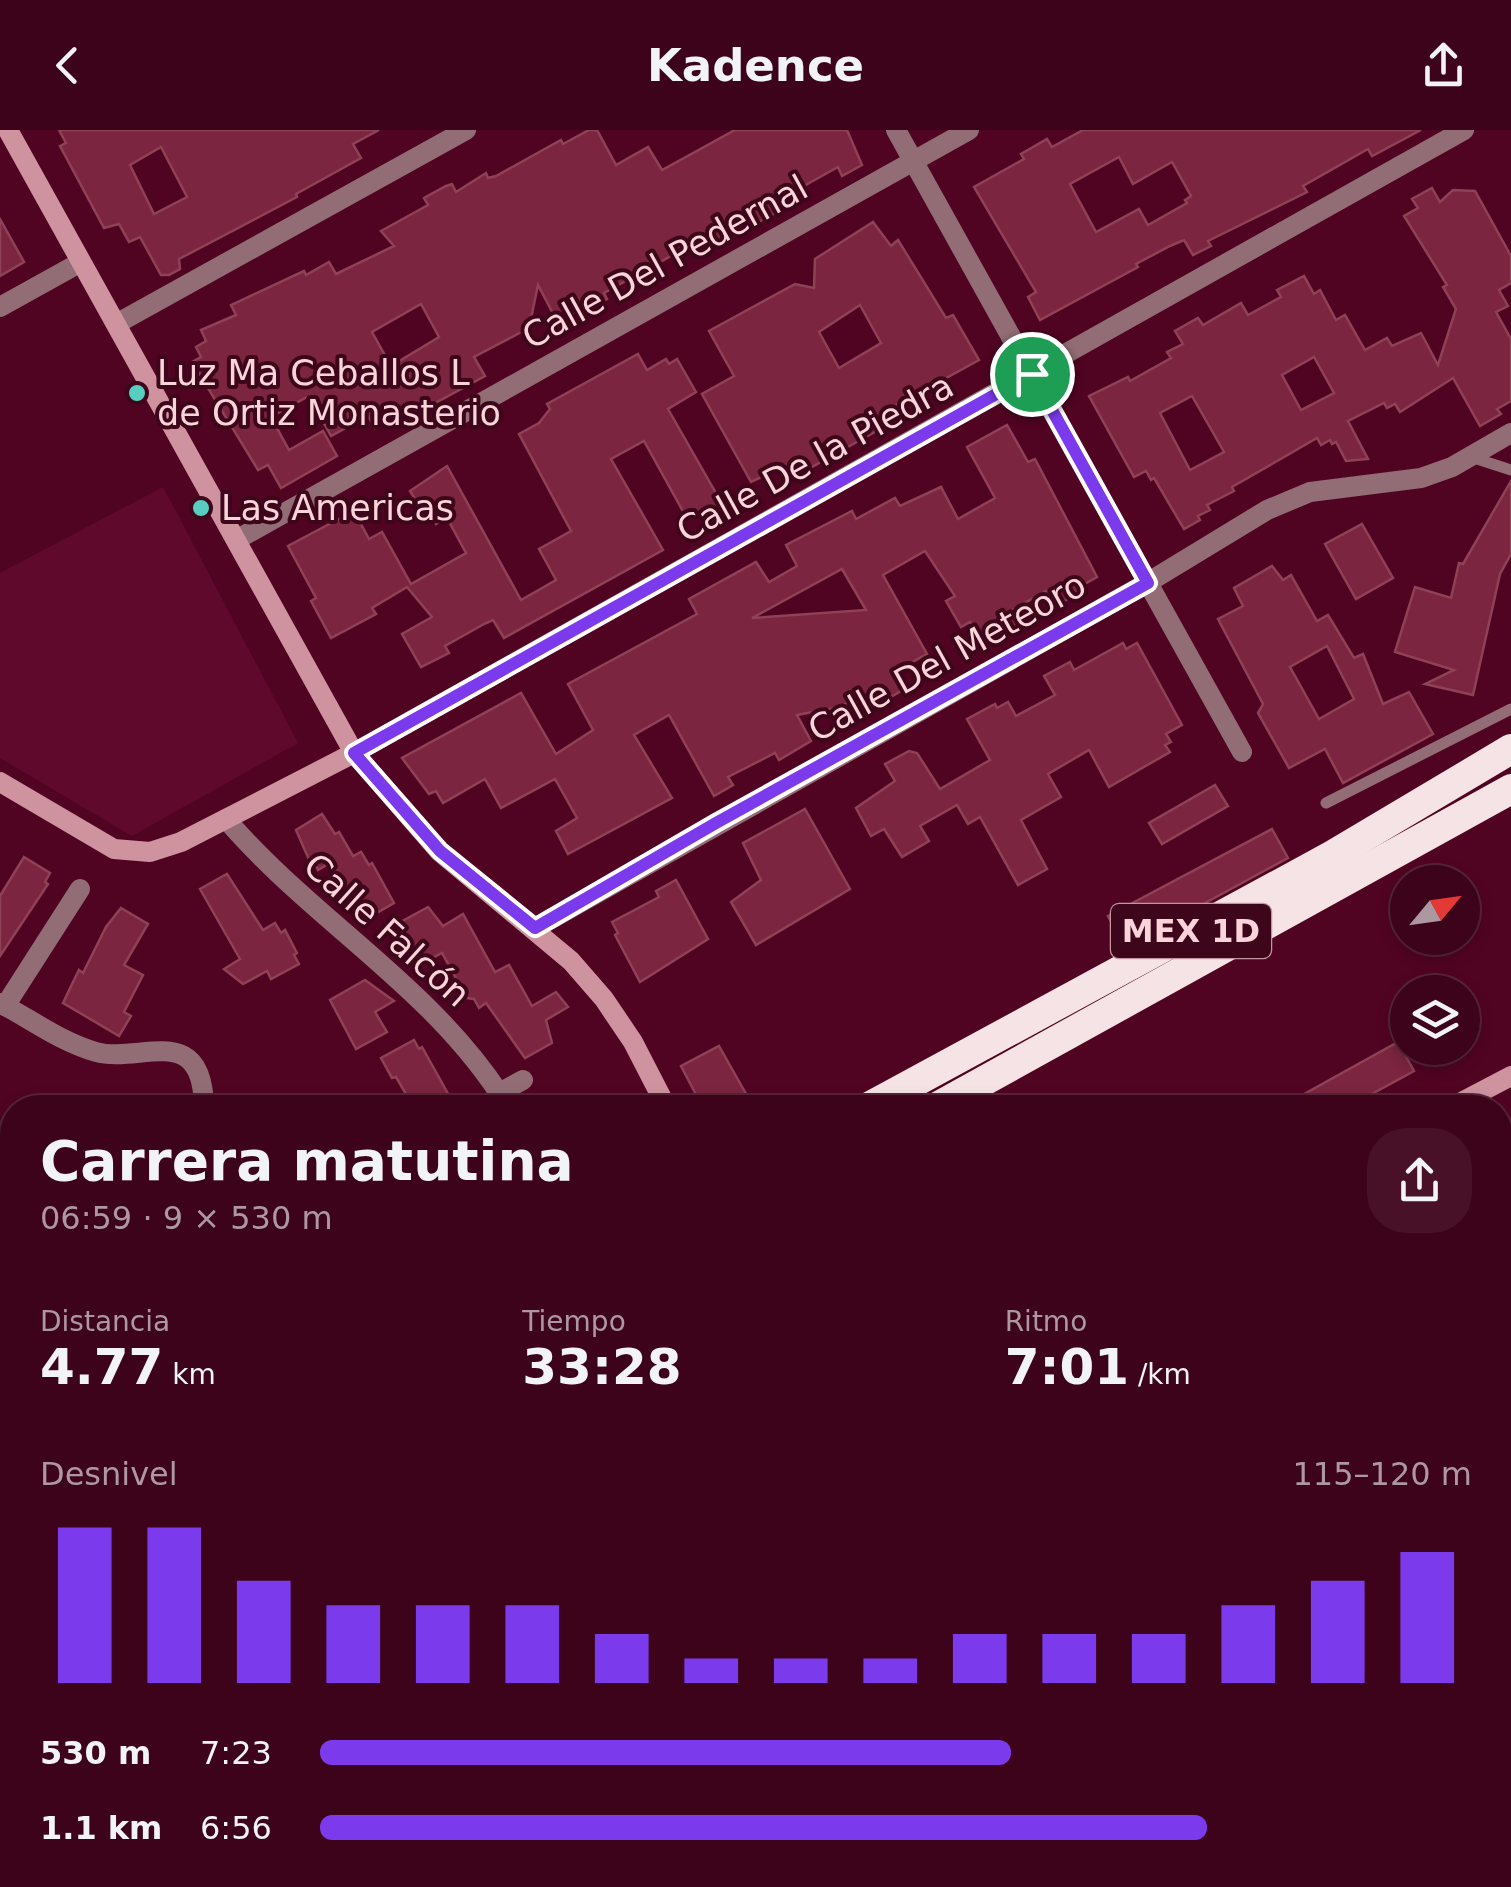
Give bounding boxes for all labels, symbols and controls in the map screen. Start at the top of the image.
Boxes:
icon: back [40,38,95,93]
icon: share [1416,38,1471,93]
text: Kadence [647,39,864,92]
street label: Calle Del Pedernal [516,167,814,357]
pin [990,332,1075,417]
icon: arrive [1005,347,1060,402]
place label: Luz Ma Ceballos L de Ortiz Monasterio [157,353,501,433]
street label: Calle De la Piedra [670,365,960,551]
marker: Luz Ma Ceballos L de Ortiz Monasterio [126,382,148,404]
place label: Las Americas [221,488,454,528]
marker: Las Americas [190,497,212,519]
street label: Calle Del Meteoro [801,564,1093,750]
street label: Calle Falcón [296,845,478,1015]
north arrow [1390,865,1480,955]
map controls [1390,865,1480,1065]
road number: MEX 1D [1111,904,1271,958]
button: layers [1390,975,1480,1065]
button: share [1367,1128,1472,1233]
text: Carrera matutina [40,1129,574,1193]
text: 06:59 · 9 × 530 m [40,1199,333,1237]
text: Distancia [40,1305,170,1338]
text: Tiempo [522,1305,626,1338]
text: Ritmo [1005,1305,1087,1338]
text: 4.77 [40,1338,163,1396]
text: 33:28 [522,1338,681,1396]
text: 7:01 [1005,1338,1129,1396]
text: km [163,1358,216,1391]
text: /km [1129,1358,1191,1391]
text: Desnivel [40,1455,178,1493]
text: 115–120 m [1293,1455,1472,1493]
text: 530 m [40,1734,151,1772]
text: 7:23 [200,1734,272,1772]
text: 1.1 km [40,1809,162,1847]
text: 6:56 [200,1809,272,1847]

